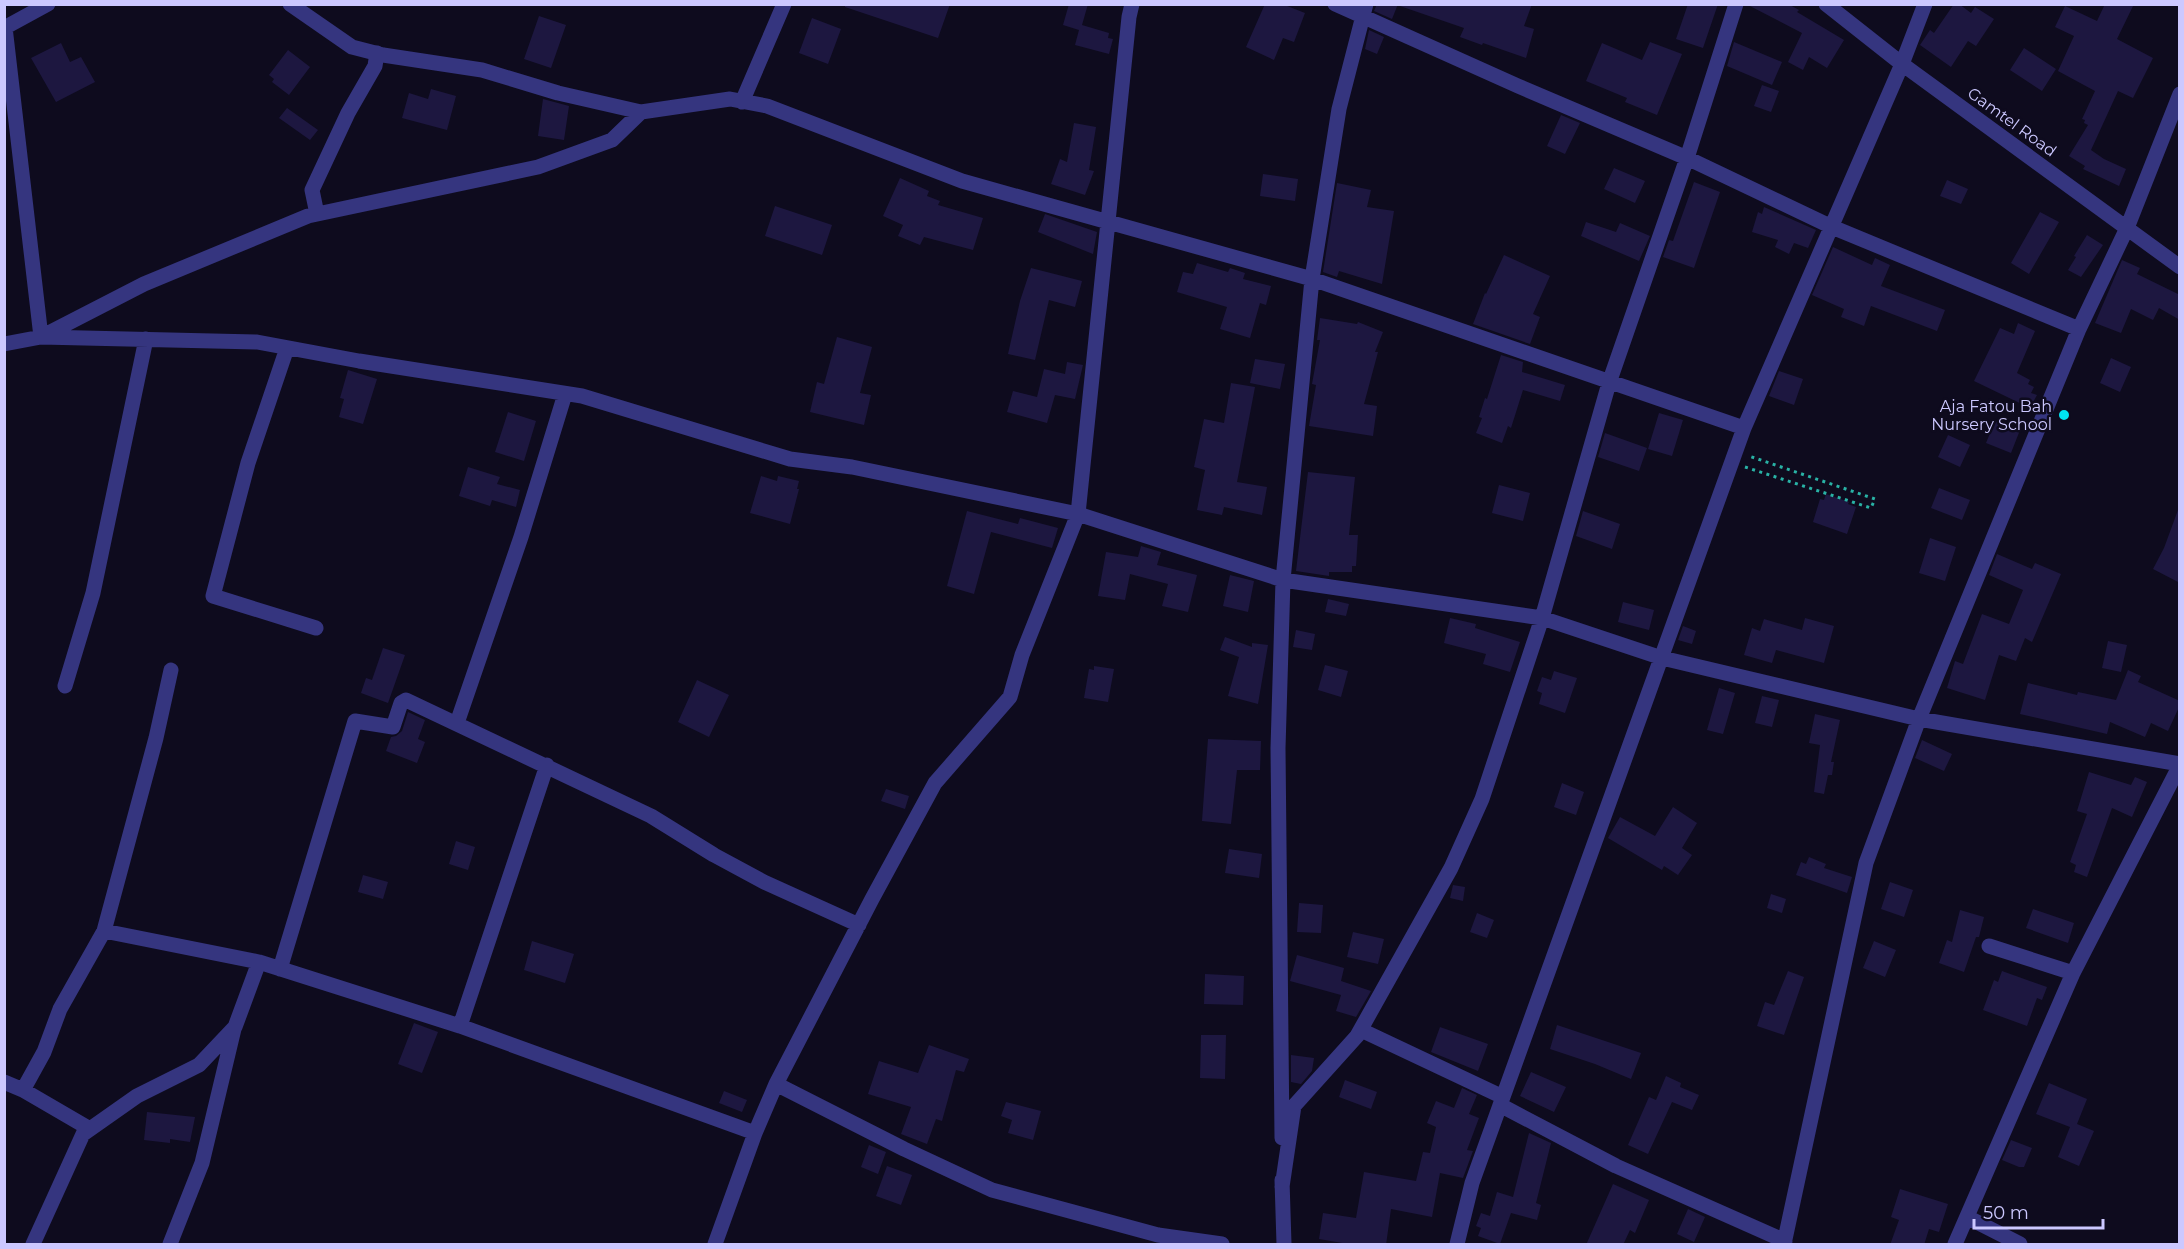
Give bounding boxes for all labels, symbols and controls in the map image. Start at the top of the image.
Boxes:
street label: Gamtel Road [1964,83,2060,161]
place label: Aja Fatou Bah Nursery School [1931,397,2052,434]
marker: Aja Fatou Bah Nursery School [2057,408,2071,422]
scale bar [1974,1192,2103,1230]
text: 50 m [1983,1202,2029,1224]

